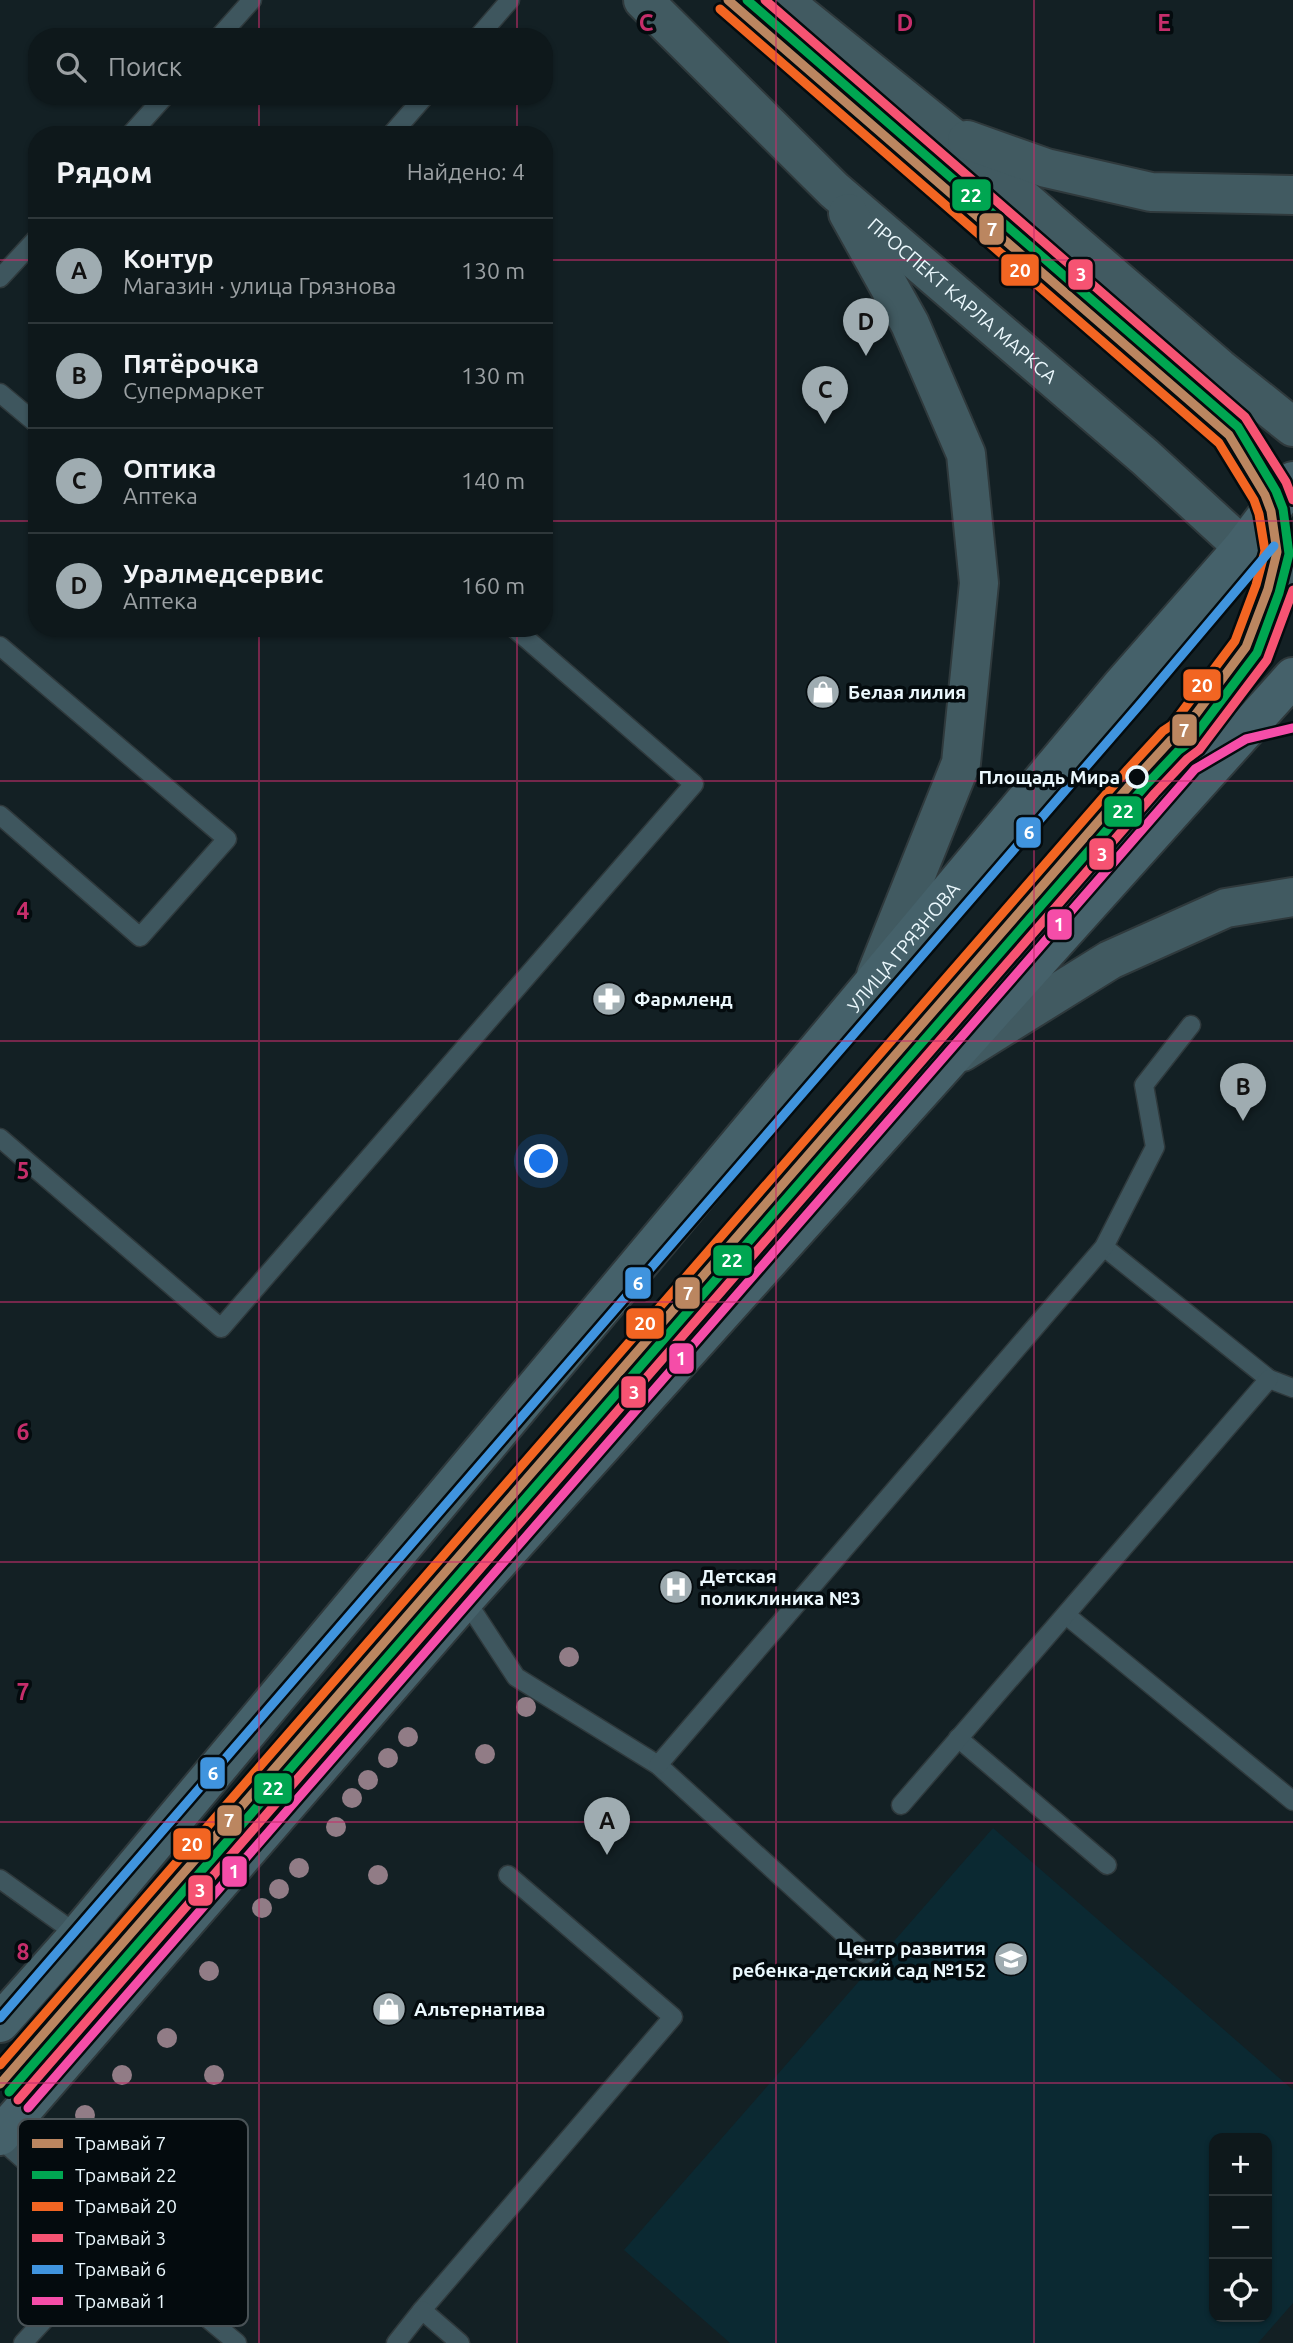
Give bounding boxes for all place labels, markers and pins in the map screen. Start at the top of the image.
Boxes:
pin: D [843,298,889,356]
pin: C [802,366,848,424]
shop icon: Белая лилия [804,673,842,711]
place label: Белая лилия [848,681,966,703]
place label: Площадь Мира [978,766,1120,788]
marker: Площадь Мира [1126,766,1148,788]
pharmacy icon: Фармленд [590,980,628,1018]
place label: Фармленд [634,988,733,1010]
pin: B [1220,1063,1266,1121]
place label: Детская поликлиника №3 [700,1565,861,1609]
hospital icon: Детская поликлиника №3 [657,1568,695,1606]
pin: A [584,1797,630,1855]
place label: Центр развития ребенка-детский сад №152 [732,1937,986,1981]
school or university icon: Центр развития ребенка-детский сад №152 [992,1940,1030,1978]
shop icon: Альтернатива [370,1990,408,2028]
place label: Альтернатива [414,1998,545,2020]

